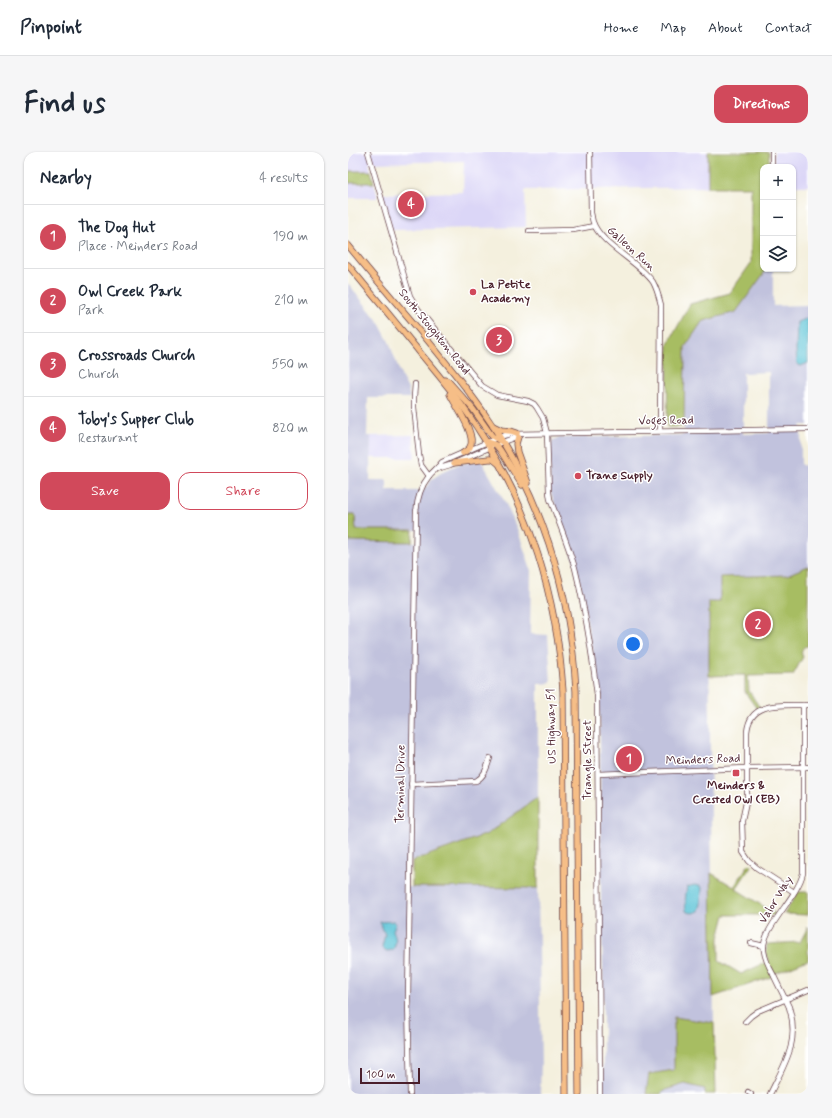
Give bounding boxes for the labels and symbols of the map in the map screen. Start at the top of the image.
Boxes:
pin: 4 [398,189,424,219]
street label: Galleon Run [603,223,659,276]
place label: La Petite Academy [481,277,531,307]
street label: South Stoughton Road [394,286,474,378]
marker: La Petite Academy [468,287,478,297]
pin: 3 [486,325,512,355]
street label: Voges Road [638,413,694,430]
place label: Trane Supply [586,468,653,484]
marker: Trane Supply [573,471,583,481]
pin: 2 [745,609,771,639]
your location [623,634,643,654]
street label: US Highway 51 [543,688,561,764]
street label: Triangle Street [580,720,596,800]
pin: 1 [616,744,642,774]
street label: Terminal Drive [392,745,410,823]
street label: Meinders Road [665,751,741,769]
marker: Meinders & Crested Owl (EB) [731,768,741,778]
place label: Meinders & Crested Owl (EB) [693,778,780,808]
street label: Valor Way [755,873,797,927]
scale bar [360,1066,420,1085]

